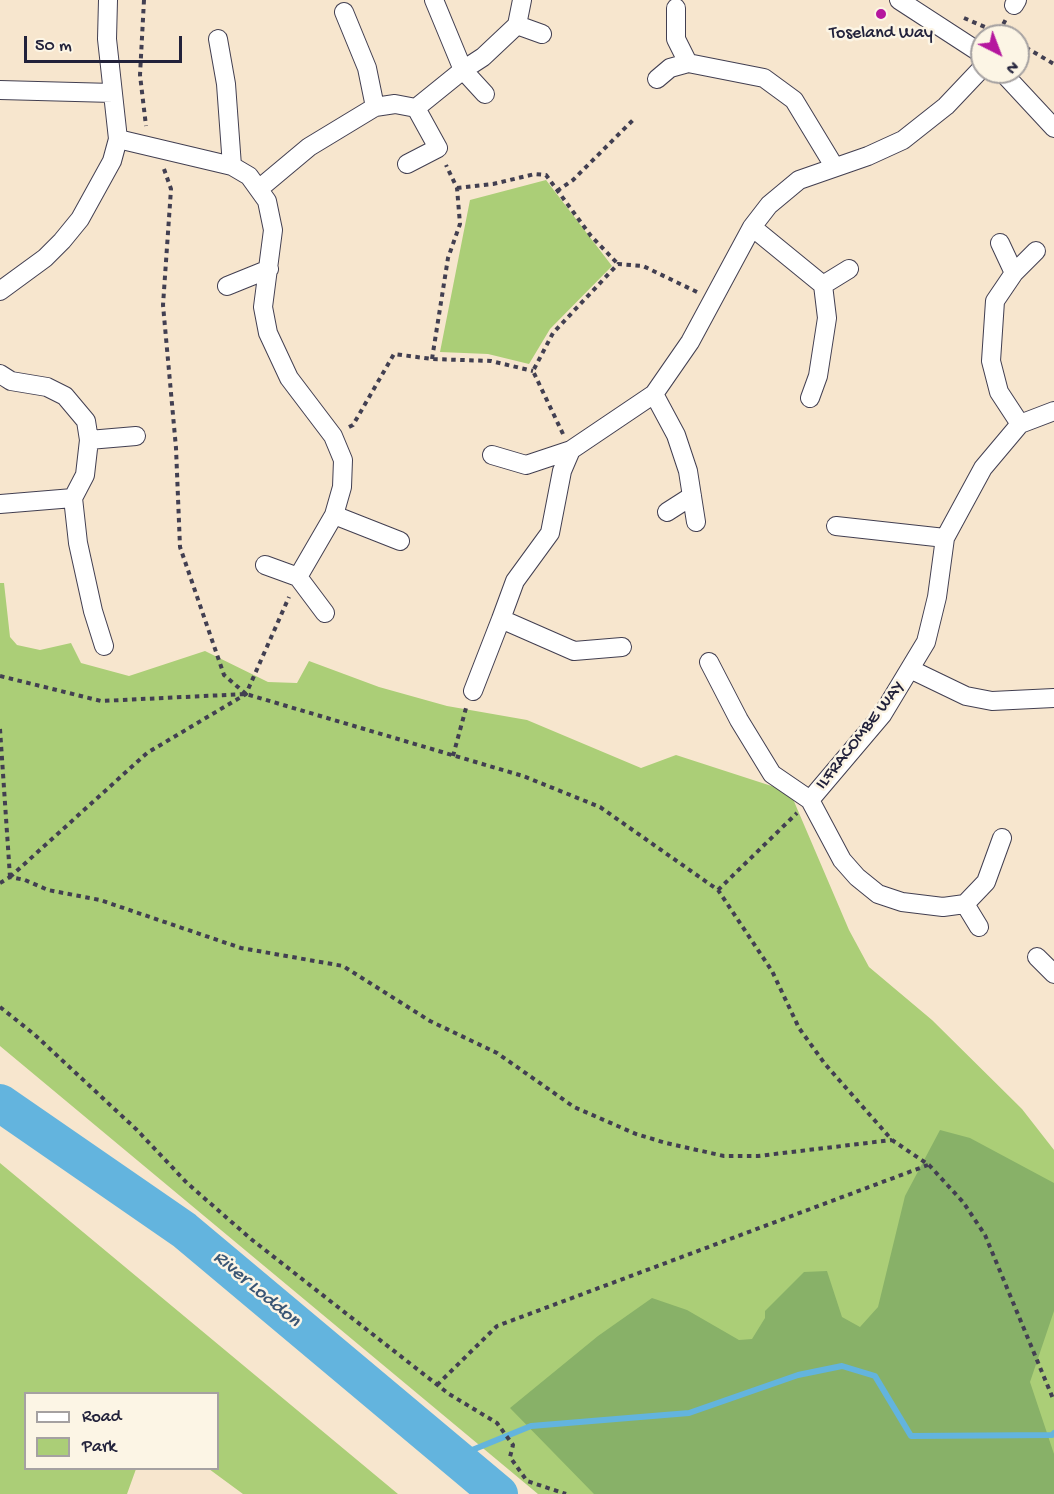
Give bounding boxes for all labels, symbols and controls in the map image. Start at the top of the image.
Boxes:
marker: Toseland Way [874,7,888,21]
place label: Toseland Way [829,23,933,45]
scale bar [27,24,184,62]
north arrow [970,24,1030,84]
text: 50 m [35,36,72,57]
text: N [1001,56,1021,77]
street label: ILFRACOMBE WAY [812,677,910,795]
water label: River Loddon [207,1246,305,1334]
legend [24,1392,219,1470]
text: Road [82,1407,121,1428]
text: Park [82,1437,116,1458]

